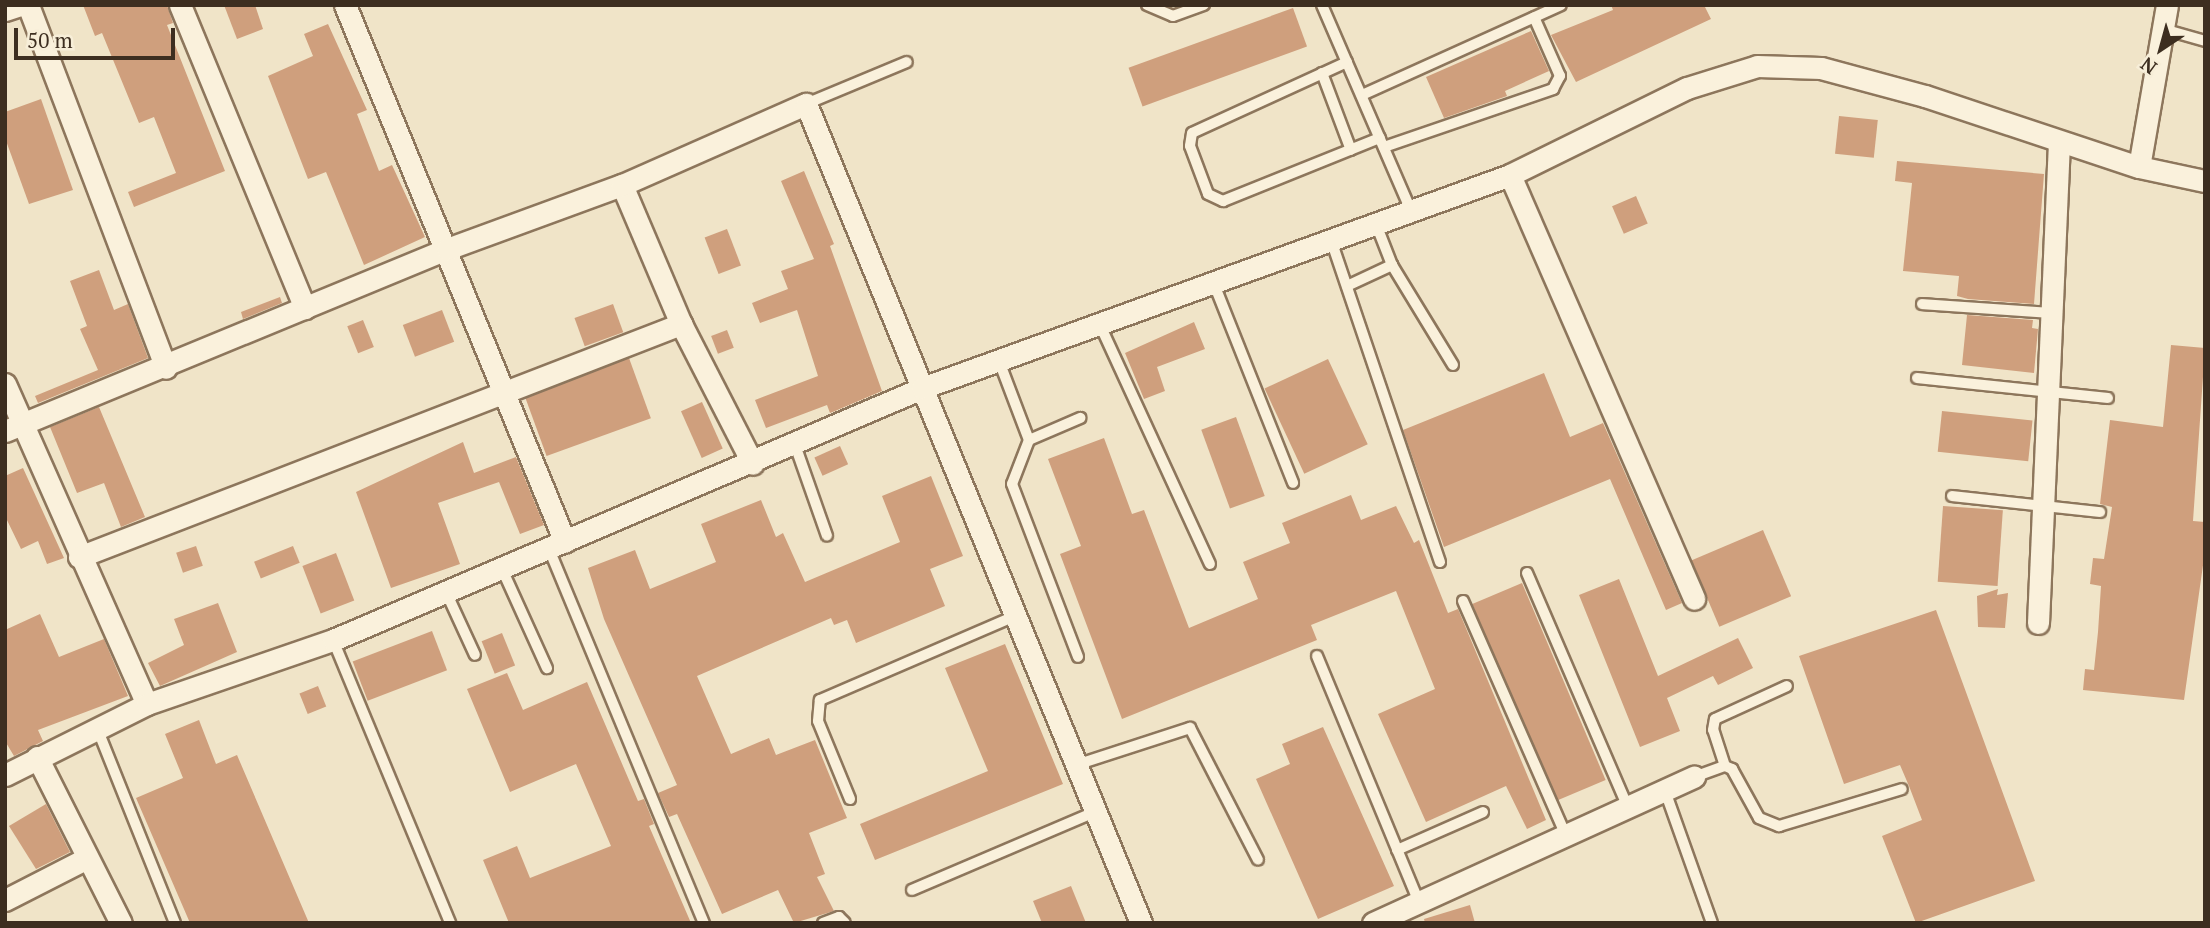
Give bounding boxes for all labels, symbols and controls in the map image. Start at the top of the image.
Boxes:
scale bar [18,14,178,58]
north arrow [2126,14,2196,84]
text: 50 m [27,26,73,54]
text: N [2135,52,2162,81]

